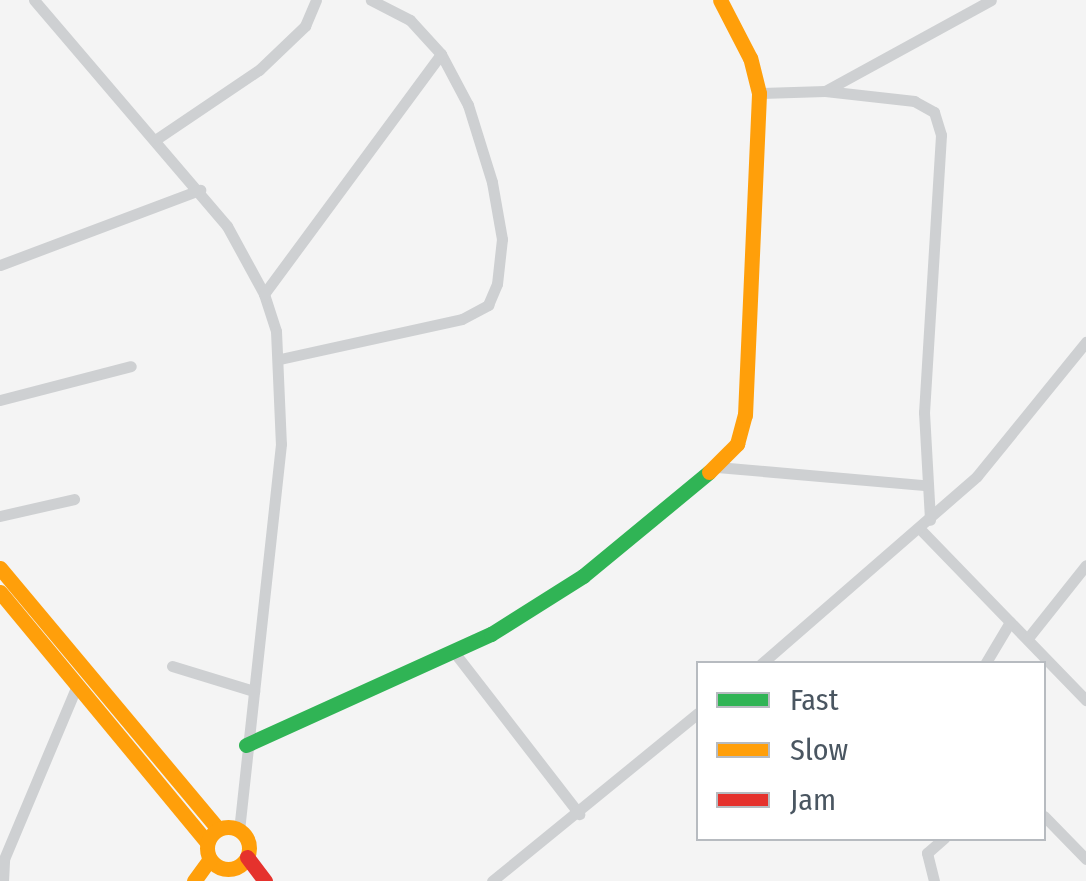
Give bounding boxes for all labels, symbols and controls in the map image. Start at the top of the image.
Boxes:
legend [696,661,1046,841]
text: Fast [790,682,838,718]
text: Slow [790,732,848,768]
text: Jam [790,782,836,818]

